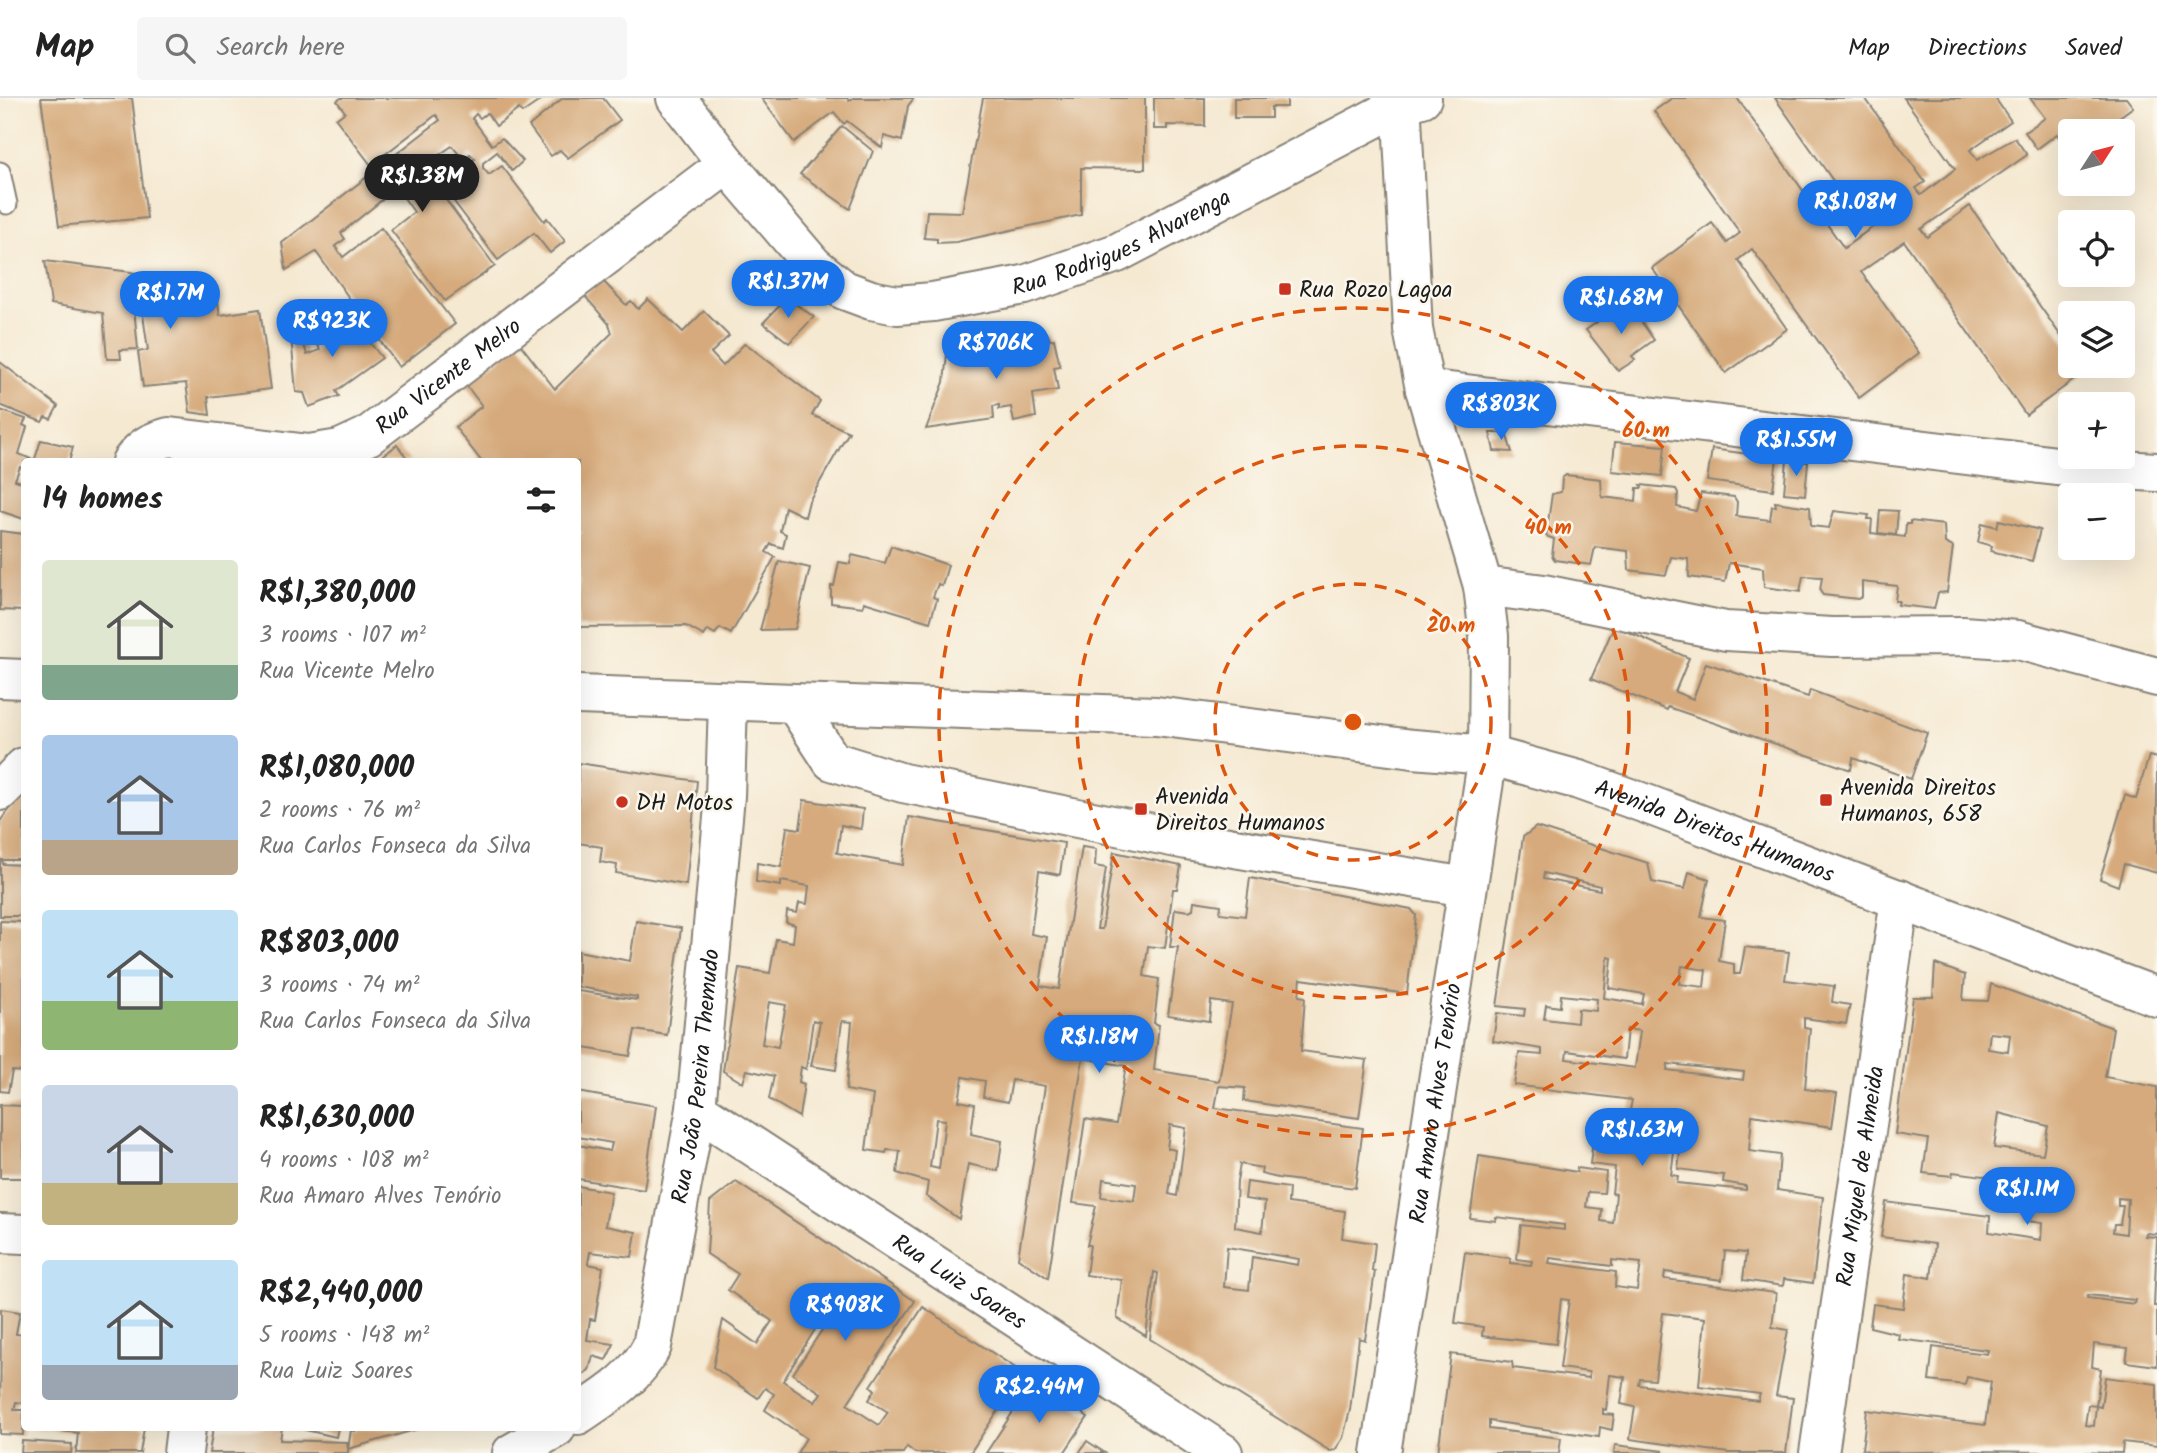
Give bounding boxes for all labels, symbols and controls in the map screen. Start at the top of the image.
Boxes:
search box [137,17,627,80]
text: Map [35,22,95,75]
text: Search here [217,27,345,69]
icon: search [161,29,199,67]
text: Map [1848,29,1890,68]
text: Directions [1928,29,2027,68]
text: Saved [2065,29,2122,68]
north arrow [2058,119,2135,196]
map controls [2058,119,2135,560]
pin: R$1.38M [357,155,487,214]
text: R$1.38M [380,159,464,195]
street label: Rua Rodrigues Alvarenga [1009,180,1238,307]
pin: R$1.08M [1790,180,1920,240]
text: R$1.08M [1814,185,1896,221]
button: locate [2058,210,2135,287]
pin: R$1.37M [723,260,853,320]
text: R$1.37M [748,265,828,301]
pin: R$1.7M [113,272,227,331]
place label: Rua Rozo Lagoa [1299,273,1453,309]
text: R$1.7M [136,276,204,312]
pin: R$1.68M [1556,276,1686,336]
marker: Rua Rozo Lagoa [1277,281,1293,297]
text: R$1.68M [1579,281,1663,317]
pin: R$923K [275,300,389,359]
button: layers [2058,301,2135,378]
text: R$923K [293,304,371,340]
street label: Rua Vicente Melro [368,310,530,445]
pin: R$706K [939,322,1053,381]
text: R$706K [958,326,1034,362]
pin: R$803K [1444,382,1558,442]
text: R$803K [1461,387,1541,423]
button: + [2058,392,2135,469]
text: 60 m [1622,415,1670,448]
pin: R$1.55M [1731,418,1861,478]
text: R$1.55M [1756,423,1836,459]
text: 14 homes [42,476,163,524]
icon: filters [522,481,560,519]
button: − [2058,483,2135,560]
text: 40 m [1524,512,1572,545]
text: R$1,380,000 [259,570,415,618]
icon: home [98,588,182,672]
text: 20 m [1427,610,1475,643]
text: 3 rooms · 107 m² [259,618,426,654]
text: Rua Vicente Melro [259,654,435,690]
centre of rings [1341,710,1365,734]
text: R$1,080,000 [259,745,414,793]
icon: home [98,763,182,847]
street label: Avenida Direitos Humanos [1589,771,1839,894]
place label: Avenida Direitos Humanos, 658 [1840,771,1996,833]
place label: Avenida Direitos Humanos [1155,780,1325,842]
place label: DH Motos [636,786,733,822]
marker: Avenida Direitos Humanos, 658 [1818,792,1834,808]
text: 2 rooms · 76 m² [259,793,420,829]
marker: DH Motos [614,794,630,810]
marker: Avenida Direitos Humanos [1133,801,1149,817]
text: Rua Carlos Fonseca da Silva [259,829,531,865]
text: R$803,000 [259,920,398,968]
icon: home [98,938,182,1022]
street label: Rua João Pereira Themudo [663,947,731,1207]
text: 3 rooms · 74 m² [259,968,420,1004]
street label: Rua Amaro Alves Tenório [1400,981,1473,1226]
text: Rua Carlos Fonseca da Silva [259,1004,531,1040]
pin: R$1.18M [1034,1016,1164,1075]
text: R$1.18M [1060,1020,1138,1056]
street label: Rua Miguel de Almeida [1828,1064,1895,1289]
text: R$1,630,000 [259,1095,414,1143]
pin: R$1.63M [1577,1108,1707,1168]
icon: home [98,1113,182,1197]
text: R$1.63M [1601,1113,1683,1149]
text: 4 rooms · 108 m² [259,1143,429,1179]
pin: R$1.1M [1970,1168,2084,1227]
text: R$1.1M [1995,1172,2059,1208]
text: Rua Amaro Alves Tenório [259,1179,501,1215]
street label: Rua Luiz Soares [884,1226,1033,1340]
text: R$2,440,000 [259,1270,422,1318]
pin: R$908K [788,1284,902,1343]
icon: home [98,1288,182,1372]
text: R$908K [806,1288,884,1324]
text: 5 rooms · 148 m² [259,1318,429,1354]
text: Rua Luiz Soares [259,1354,413,1390]
pin: R$2.44M [974,1366,1104,1425]
text: R$2.44M [995,1370,1083,1406]

